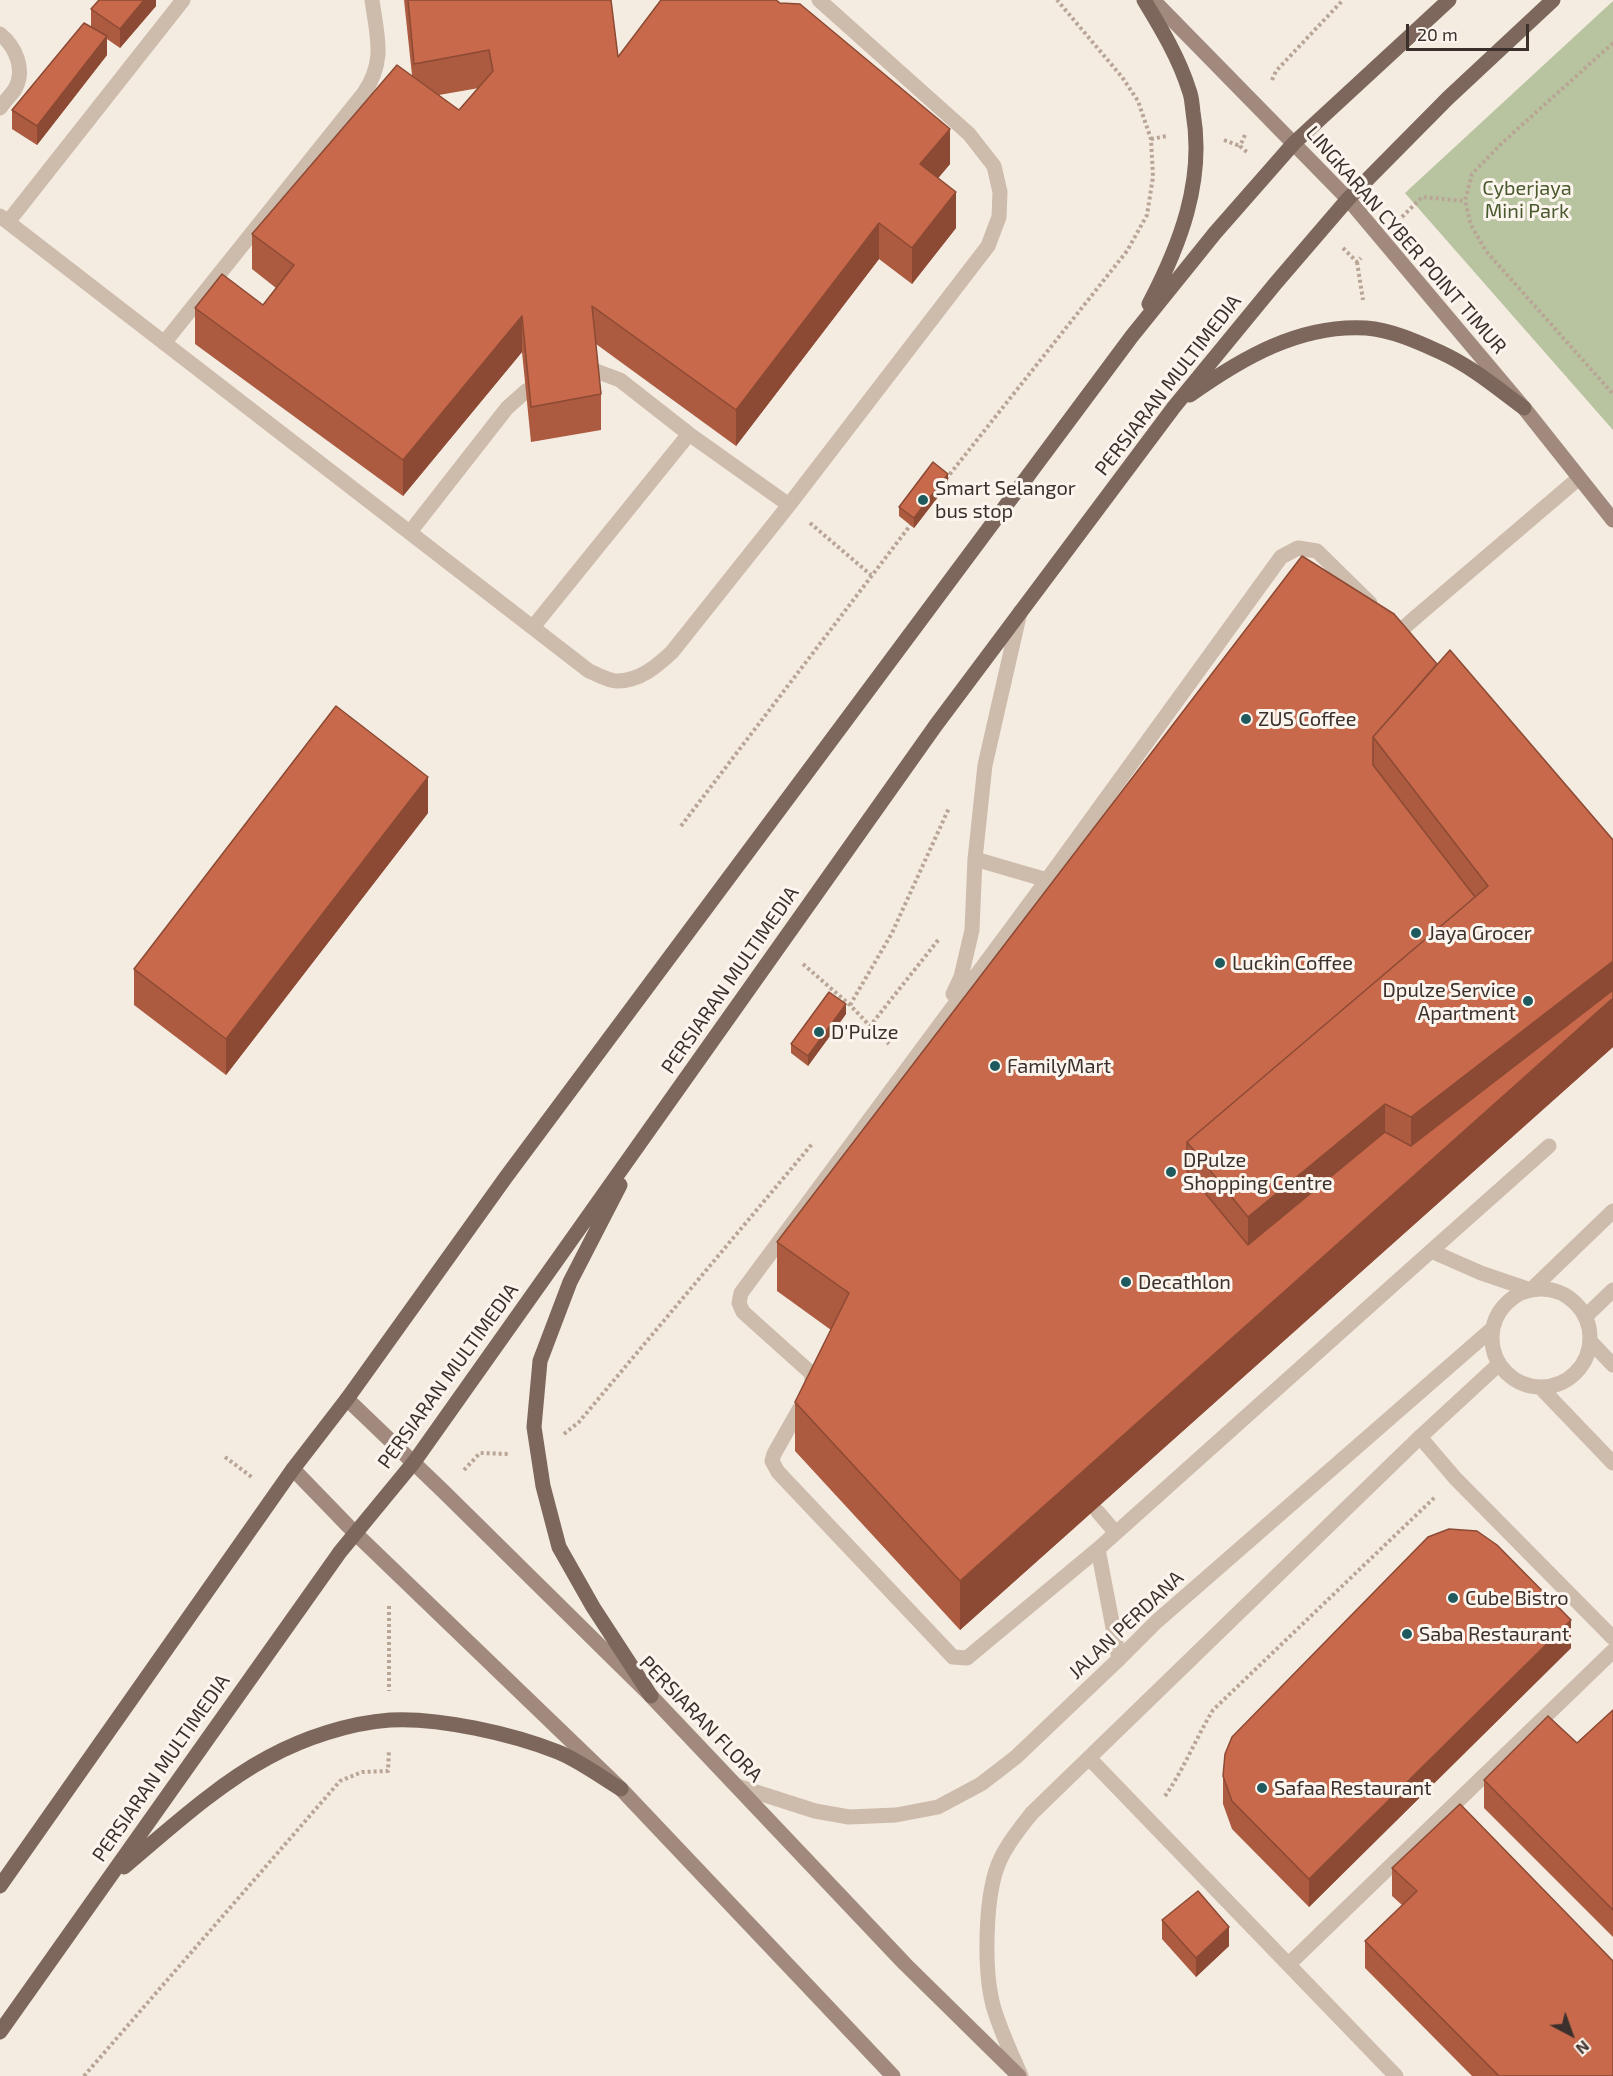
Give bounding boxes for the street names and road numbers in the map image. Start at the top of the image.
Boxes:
street label: LINGKARAN CYBER POINT TIMUR [1301,121,1511,359]
street label: PERSIARAN MULTIMEDIA [1090,290,1246,480]
street label: PERSIARAN MULTIMEDIA [656,882,804,1078]
street label: PERSIARAN MULTIMEDIA [373,1279,523,1473]
street label: JALAN PERDANA [1064,1566,1188,1684]
street label: PERSIARAN FLORA [635,1651,767,1787]
street label: PERSIARAN MULTIMEDIA [87,1670,235,1866]

